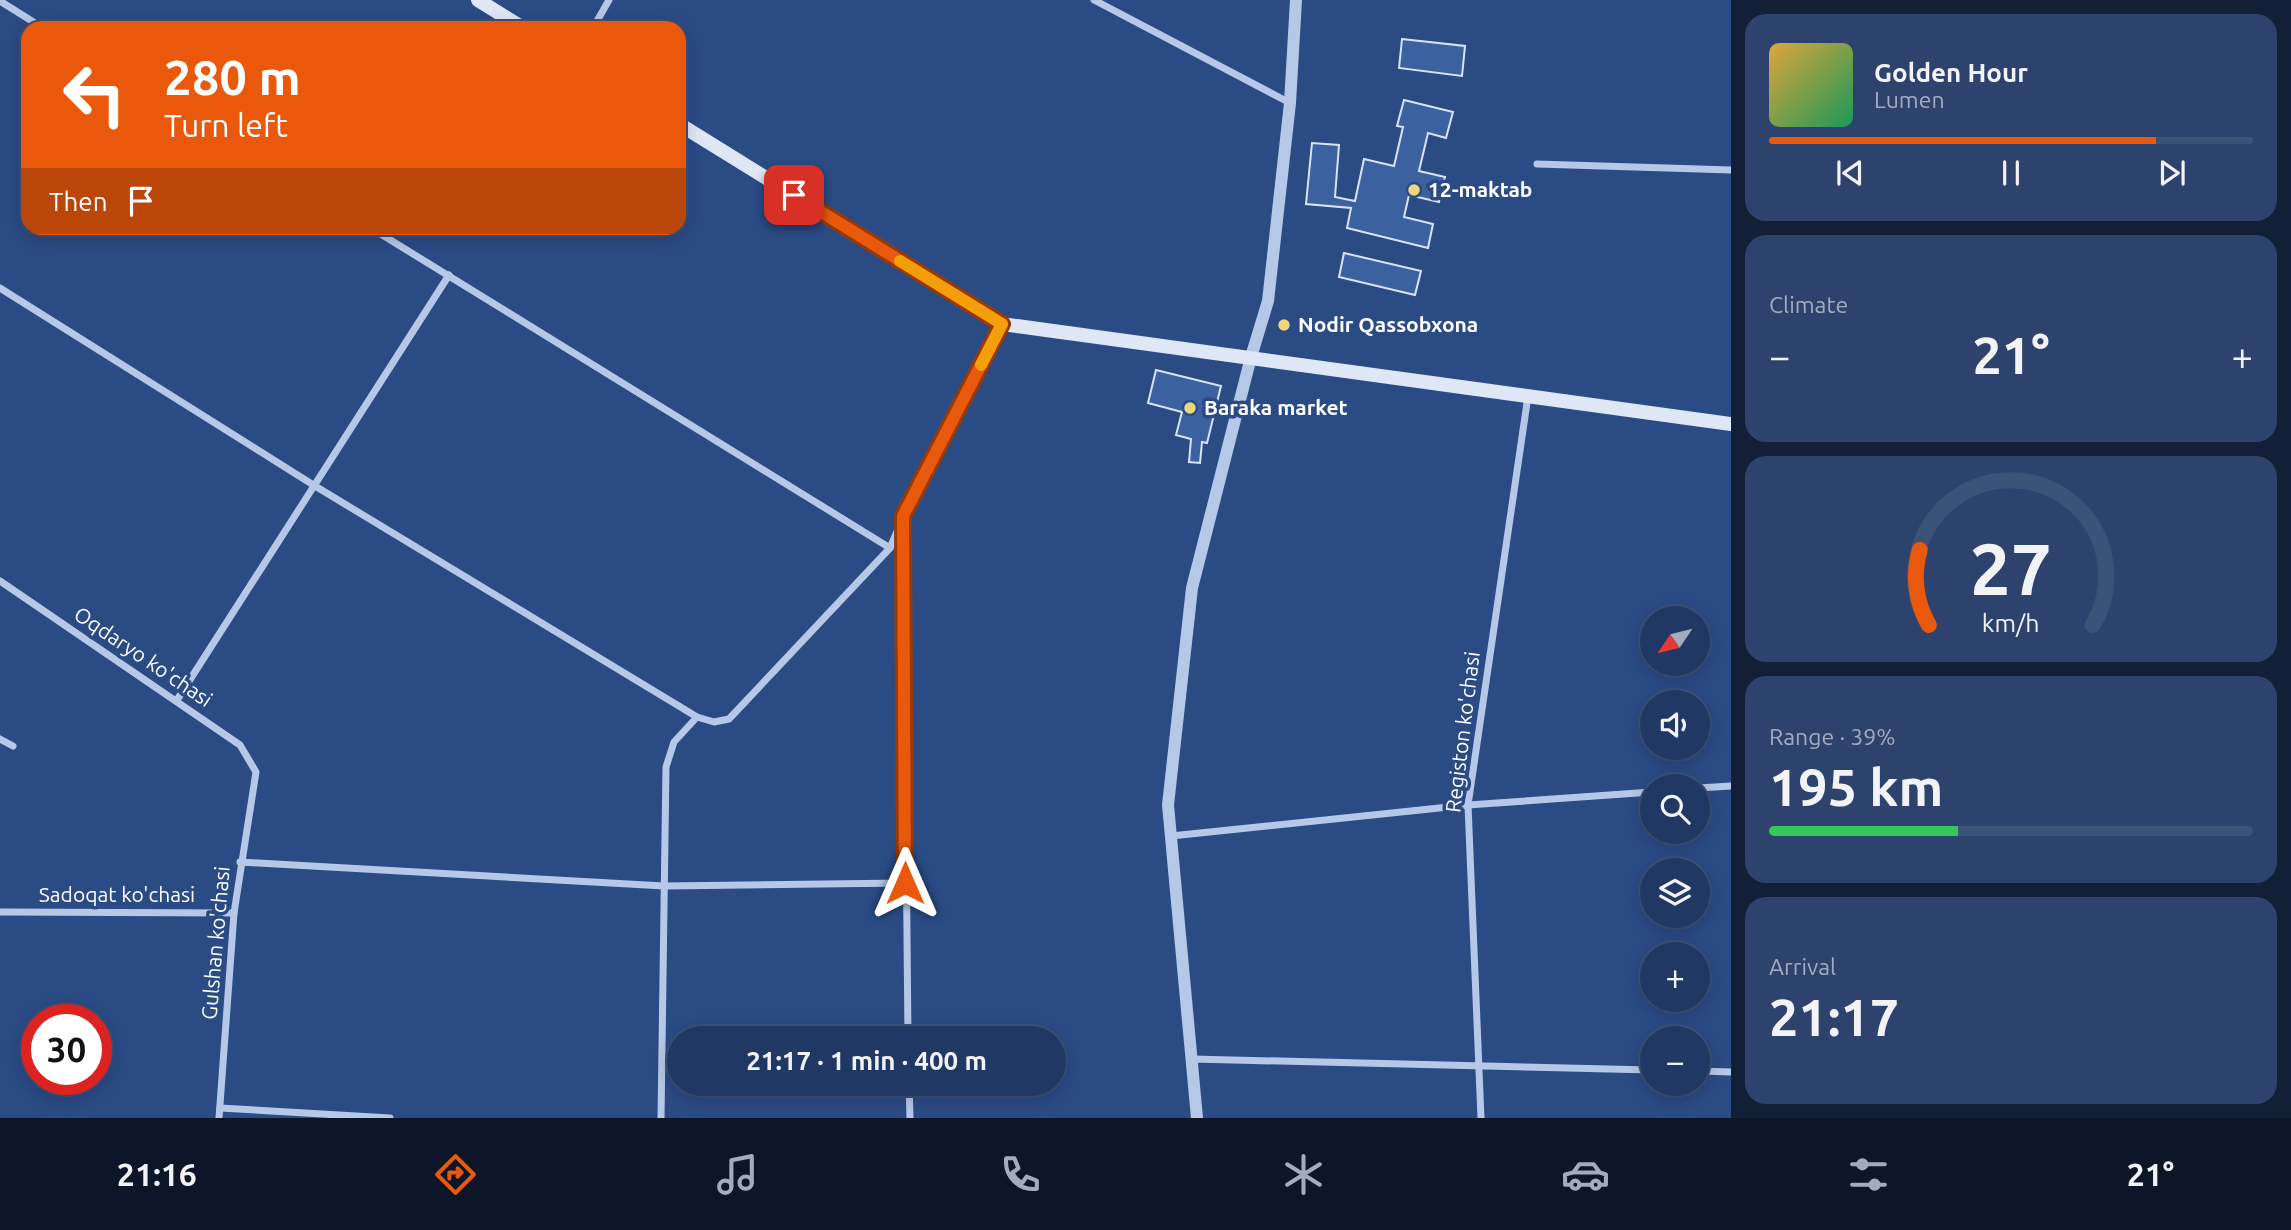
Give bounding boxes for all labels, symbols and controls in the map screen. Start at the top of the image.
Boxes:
icon: left [49,49,140,140]
text: 280 m [164,49,301,104]
text: Golden Hour [1874,58,2028,87]
text: Lumen [1874,87,1945,112]
text: Turn left [164,107,288,143]
icon: previous [1831,154,1869,192]
icon: pause [1992,154,2030,192]
icon: next [2153,154,2191,192]
pin [764,165,824,225]
icon: arrive [775,176,813,214]
place label: 12-maktab [1428,177,1532,201]
icon: arrive [122,182,160,220]
marker: 12-maktab [1406,182,1422,198]
text: Then [49,187,108,216]
text: Climate [1769,292,1848,317]
place label: Nodir Qassobxona [1298,312,1478,336]
marker: Nodir Qassobxona [1276,317,1292,333]
text: 21° [1972,326,2050,384]
text: − [1769,335,1790,377]
text: + [2232,335,2253,377]
place label: Baraka market [1204,395,1348,419]
marker: Baraka market [1182,400,1198,416]
text: 27 [1970,527,2052,609]
street label: Oqdaryo ko'chasi [70,601,217,711]
north arrow [1640,606,1710,676]
map controls [1640,606,1710,1096]
text: km/h [1982,609,2040,637]
street label: Registon ko'chasi [1440,650,1484,814]
button: sound [1640,690,1710,760]
text: Range · 39% [1769,724,1896,749]
text: 195 km [1769,758,1943,816]
button: search [1640,774,1710,844]
position arrow [868,846,942,920]
button: layers [1640,858,1710,928]
street label: Gulshan ko'chasi [196,865,234,1021]
street label: Sadoqat ko'chasi [39,882,195,906]
button: + [1640,942,1710,1012]
text: Arrival [1769,954,1836,979]
text: 21:17 [1769,988,1899,1046]
speed limit sign: 30 [21,1004,112,1095]
button: − [1640,1026,1710,1096]
text: 21:17 · 1 min · 400 m [746,1046,987,1075]
icon: directions [431,1150,480,1199]
icon: music [713,1150,762,1199]
icon: phone [996,1150,1045,1199]
icon: climate [1279,1150,1328,1199]
icon: car [1561,1150,1610,1199]
icon: filters [1844,1150,1893,1199]
text: 21:16 [117,1156,197,1192]
text: 21° [2127,1156,2174,1192]

